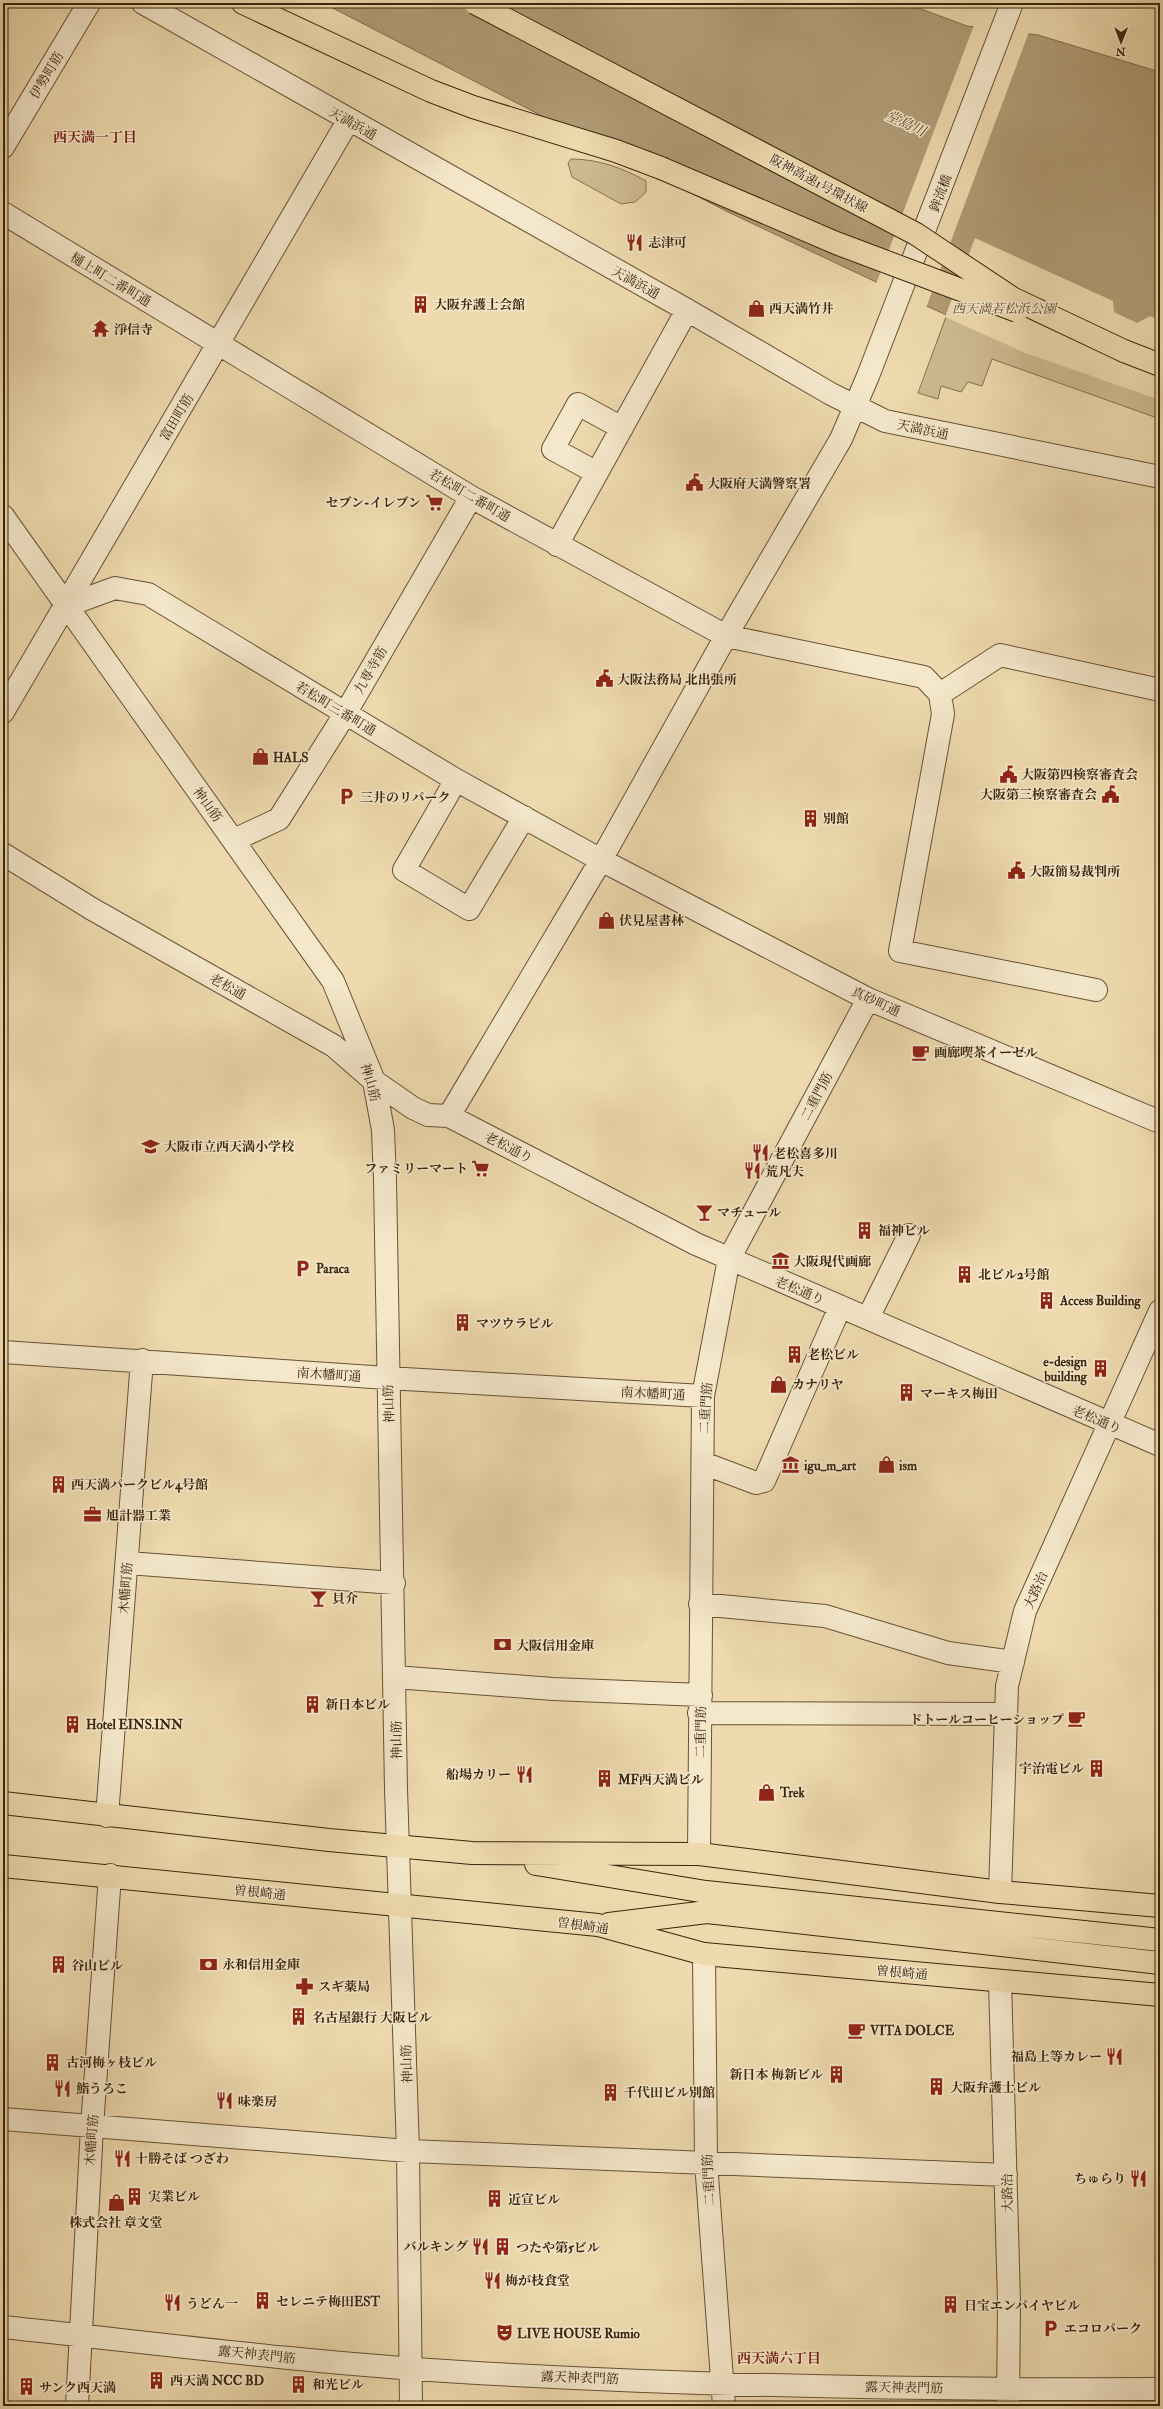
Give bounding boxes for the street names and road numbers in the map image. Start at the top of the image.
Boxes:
street label: 伊勢町筋 [27,49,67,102]
street label: 天満浜通 [326,104,379,143]
street label: 阪神高速1号環状線 [767,151,870,216]
street label: 鉾流橋 [926,172,955,214]
street label: 樋上町二番町通 [67,250,154,310]
street label: 天満浜通 [609,263,662,302]
street label: 富田町筋 [157,391,197,444]
street label: 天満浜通 [896,417,950,443]
street label: 若松町二番町通 [426,466,513,526]
street label: 九専寺筋 [351,644,391,697]
street label: 若松町三番町通 [292,679,379,739]
street label: 神山筋 [189,784,225,825]
street label: 老松通 [207,970,248,1003]
street label: 真砂町通 [849,984,903,1020]
street label: 神山筋 [357,1061,383,1103]
street label: 二重門筋 [798,1070,836,1123]
street label: 老松通り [482,1129,535,1167]
street label: 老松通り [773,1273,827,1308]
street label: 南木幡町通 [296,1365,362,1385]
street label: 二重門筋 [696,1382,716,1435]
street label: 神山筋 [380,1384,398,1424]
street label: 南木幡町通 [620,1384,686,1404]
street label: 老松通り [1070,1402,1124,1437]
street label: 木幡町筋 [116,1562,136,1615]
street label: 大路治 [1021,1569,1051,1611]
street label: 二重門筋 [693,1706,709,1758]
street label: 神山筋 [389,1720,405,1760]
street label: 曽根崎通 [233,1882,287,1904]
street label: 曽根崎通 [556,1914,610,1938]
street label: 曽根崎通 [875,1963,929,1983]
street label: 神山筋 [398,2044,416,2084]
street label: 木幡町筋 [82,2114,102,2167]
street label: 二重門筋 [700,2154,718,2206]
street label: 大路治 [1000,2173,1016,2213]
street label: 露天神表門筋 [217,2343,297,2367]
street label: 露天神表門筋 [541,2369,619,2387]
street label: 露天神表門筋 [865,2379,943,2397]

